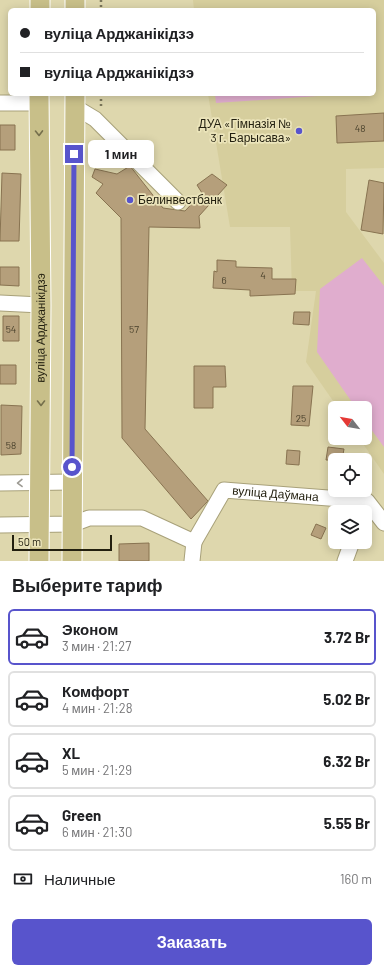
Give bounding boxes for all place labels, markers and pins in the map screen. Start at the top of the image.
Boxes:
place label: ДУА «Гімназія № 3 г. Барысава» [199,116,291,145]
marker: ДУА «Гімназія № 3 г. Барысава» [294,126,304,136]
place label: Белинвестбанк [138,192,223,206]
marker: Белинвестбанк [125,195,135,205]

